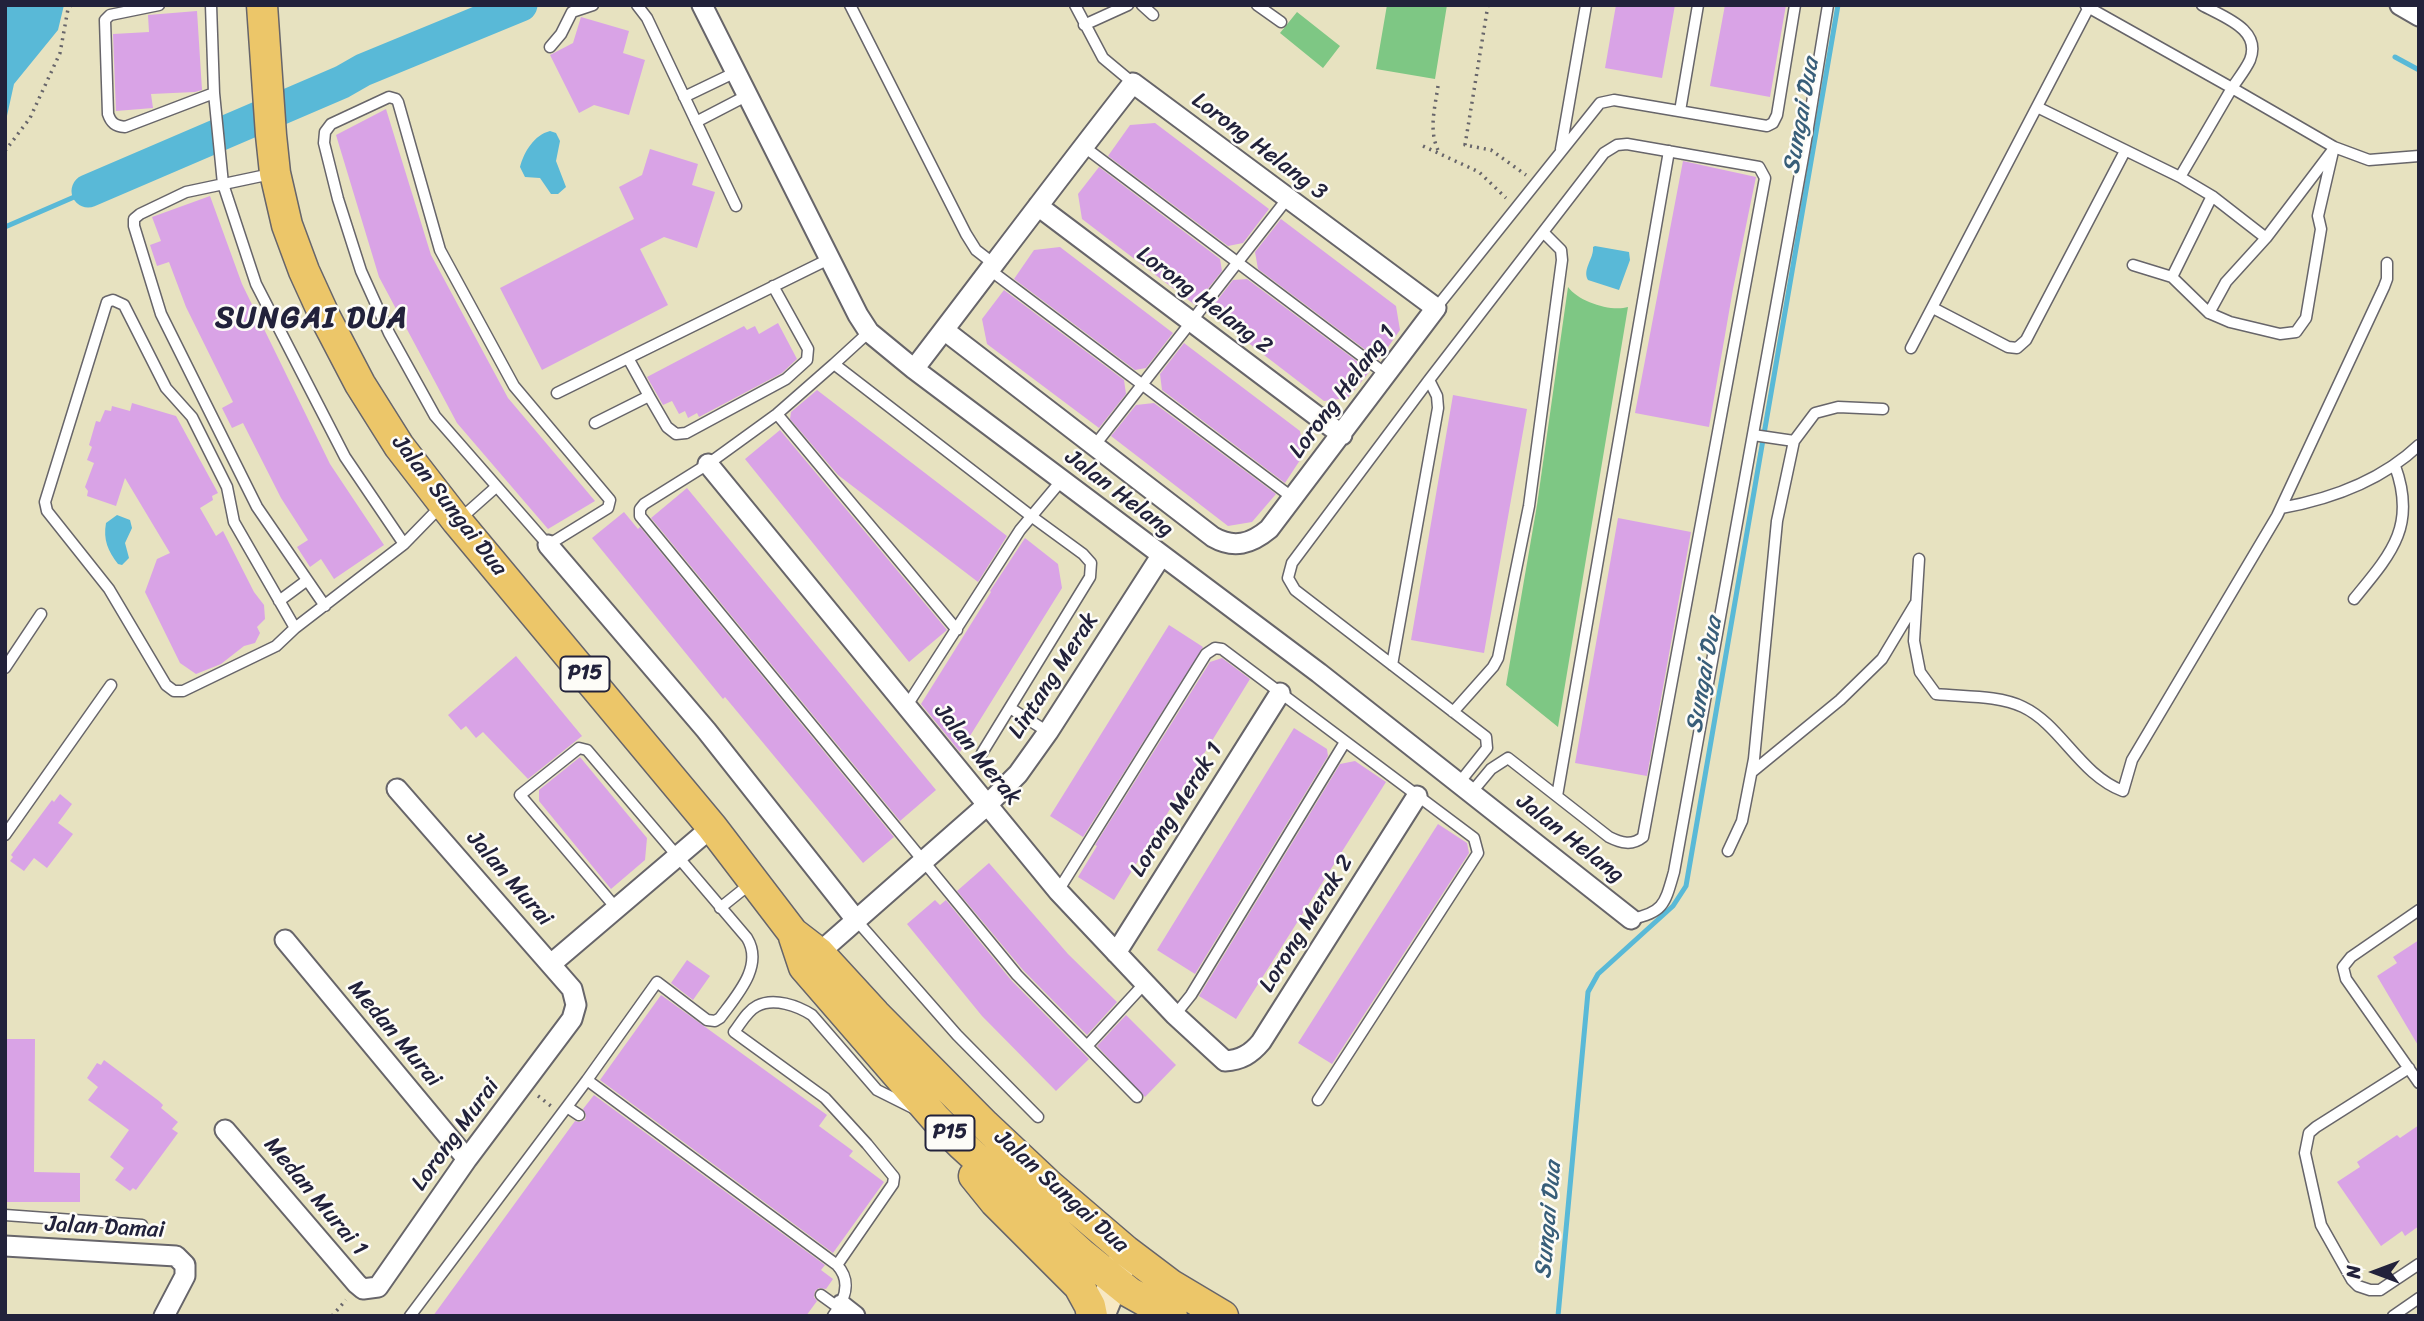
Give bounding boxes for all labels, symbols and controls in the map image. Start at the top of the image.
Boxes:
water label: Sungai Dua [1778,56,1826,176]
street label: Lorong Helang 3 [1186,87,1332,207]
street label: Lorong Helang 2 [1131,241,1277,361]
district label: SUNGAI DUA [218,301,406,337]
street label: Lorong Helang 1 [1284,320,1402,464]
street label: Jalan Sungai Dua [385,430,513,582]
street label: Jalan Helang [1059,444,1179,544]
street label: Lintang Merak [1003,608,1105,744]
water label: Sungai Dua [1681,615,1729,735]
road number: P15 [560,656,610,692]
street label: Jalan Merak [928,699,1026,811]
street label: Lorong Merak 1 [1125,738,1229,882]
street label: Jalan Helang [1511,788,1629,890]
street label: Jalan Murai [460,826,558,932]
street label: Lorong Merak 2 [1254,850,1360,998]
street label: Medan Murai [341,975,447,1093]
street label: Lorong Murai [406,1074,506,1196]
road number: P15 [926,1116,974,1150]
street label: Jalan Sungai Dua [988,1125,1134,1259]
street label: Medan Murai 1 [257,1132,373,1262]
water label: Sungai Dua [1530,1160,1568,1280]
street label: Jalan Damai [45,1211,165,1245]
north arrow [2340,1237,2410,1307]
text: N [2337,1265,2370,1279]

